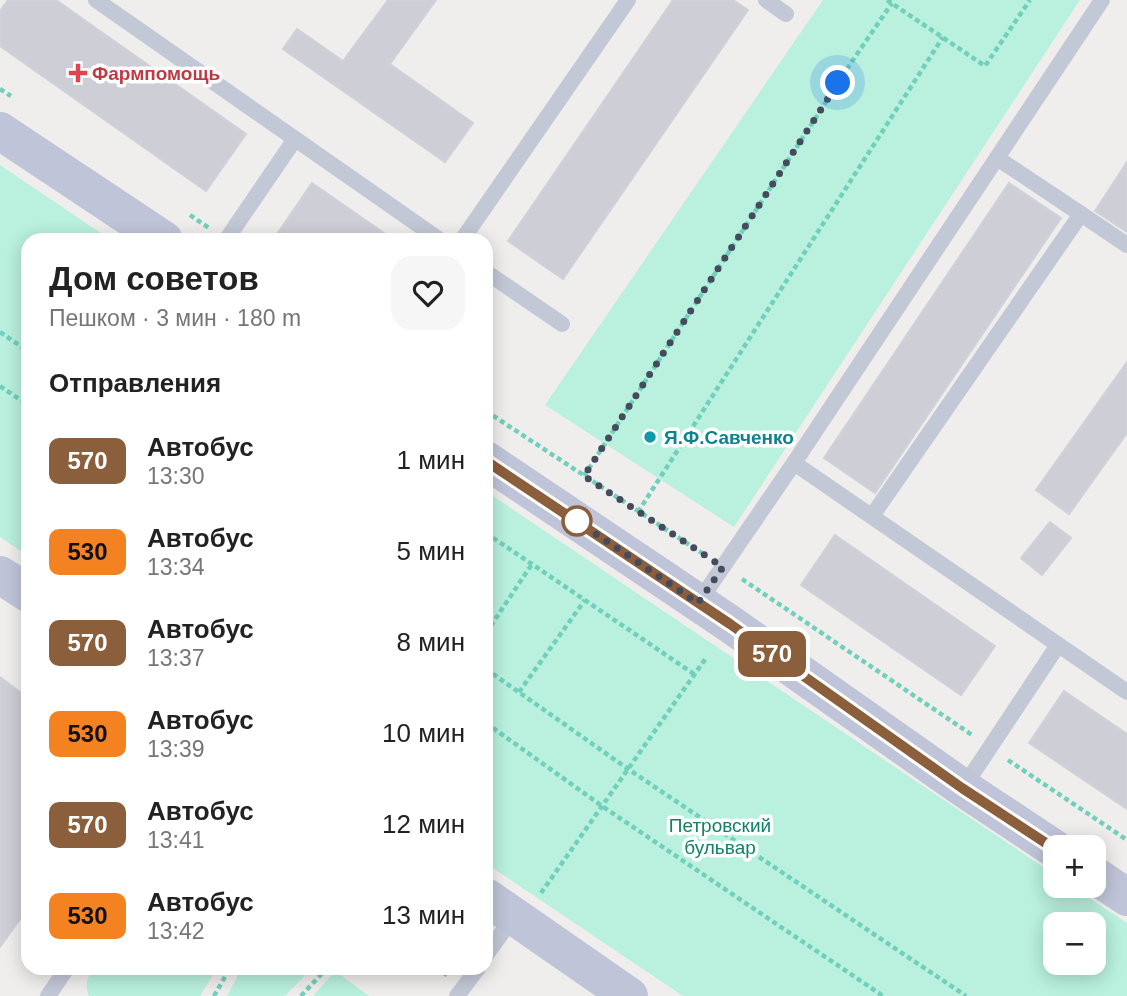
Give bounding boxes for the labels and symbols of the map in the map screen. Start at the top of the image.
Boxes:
place label: Фармпомощь [92,63,220,84]
marker: Фармпомощь [70,65,86,81]
your location [820,65,855,100]
place label: Я.Ф.Савченко [664,427,794,448]
marker: Я.Ф.Савченко [642,429,658,445]
unlabelled marker [562,506,592,536]
line badge: 570 [732,631,812,677]
park label: Петровский бульвар [669,815,771,858]

